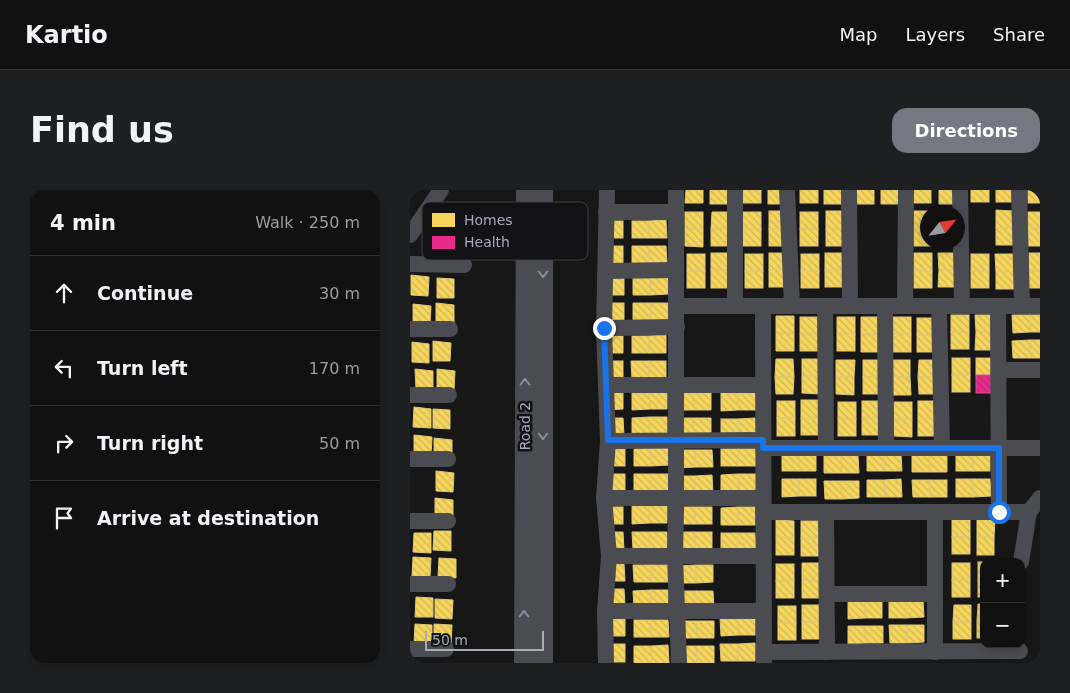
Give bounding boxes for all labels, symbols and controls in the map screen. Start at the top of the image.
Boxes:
text: Kartio [25,21,108,49]
text: Map [839,24,877,45]
text: Layers [905,24,965,45]
text: Share [993,24,1045,45]
button: Directions [892,108,1040,153]
text: Find us [30,110,174,150]
legend [422,202,588,260]
north arrow [920,205,965,250]
text: 4 min [50,211,116,235]
text: Homes [464,212,513,228]
text: Walk · 250 m [255,213,360,232]
text: Health [464,234,510,250]
one-way arrow [538,270,548,278]
icon: ahead [50,279,78,307]
text: Continue [97,282,193,304]
text: 30 m [319,284,360,303]
route end [593,317,616,340]
icon: left [50,354,78,382]
text: Turn left [97,357,188,379]
text: 170 m [309,359,360,378]
one-way arrow [520,378,530,386]
street label: Road 2 [517,402,533,450]
icon: right [50,429,78,457]
text: Turn right [97,432,203,454]
one-way arrow [538,432,548,440]
text: 50 m [319,434,360,453]
route start [988,501,1011,524]
icon: arrive [50,504,78,532]
text: Arrive at destination [97,507,319,529]
map controls [980,558,1025,648]
button: + [980,558,1025,603]
button: − [980,603,1025,648]
one-way arrow [519,610,529,618]
scale bar [425,628,544,651]
text: 50 m [432,632,468,648]

